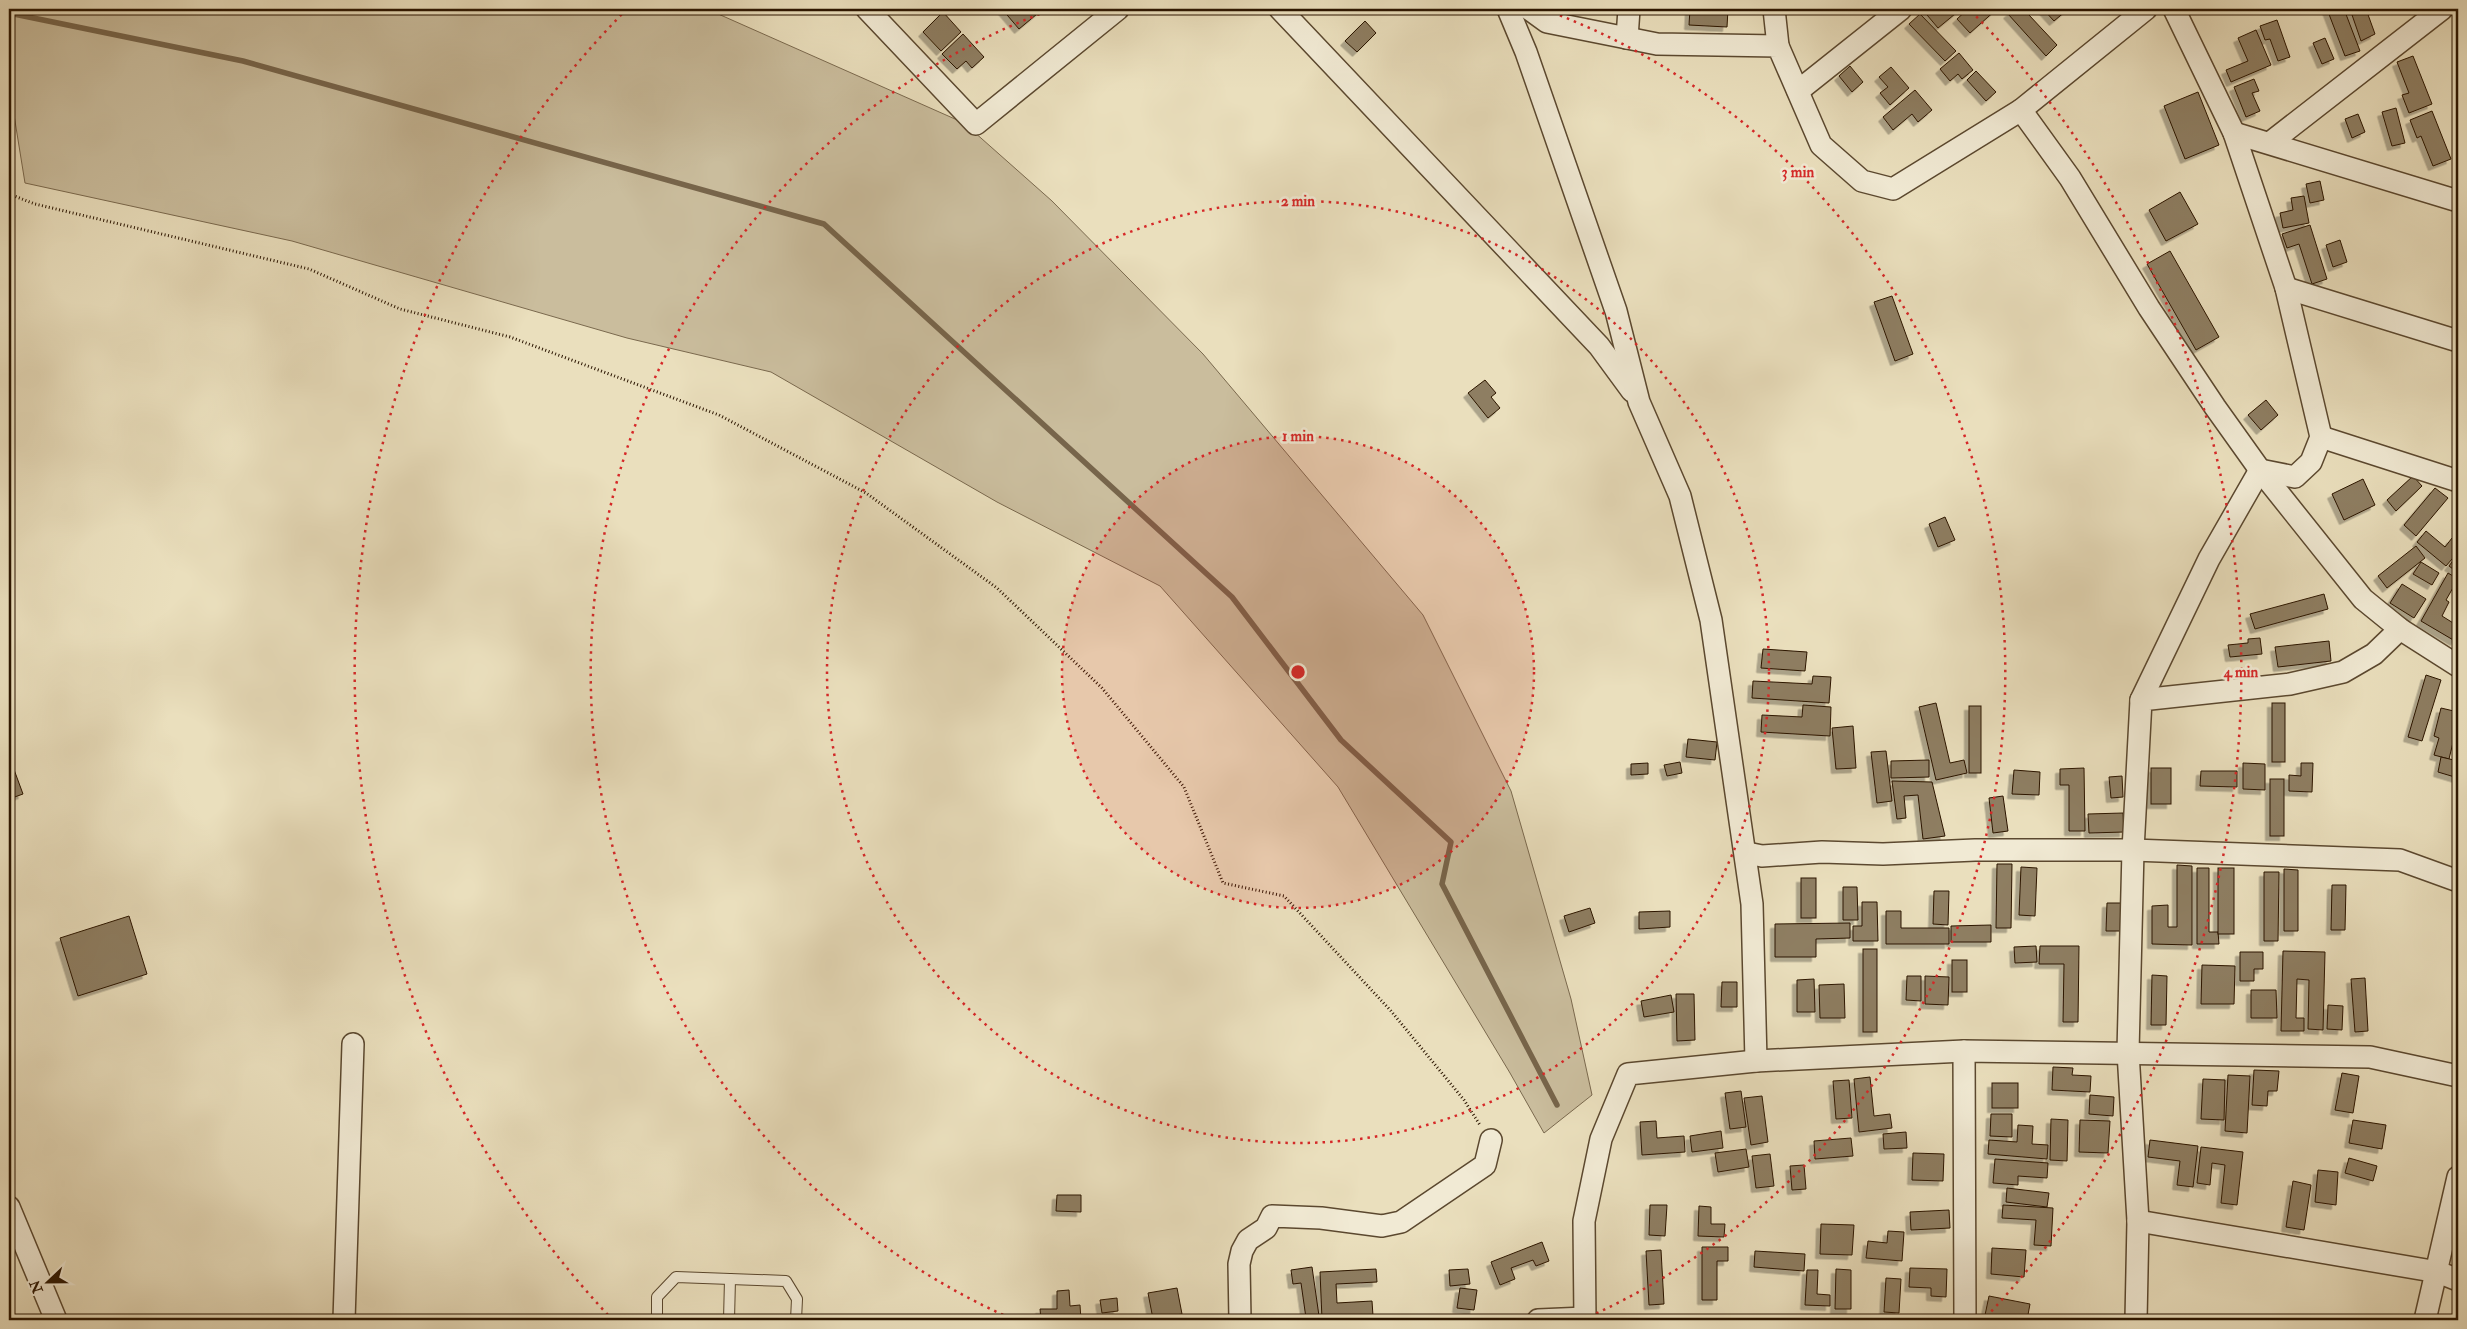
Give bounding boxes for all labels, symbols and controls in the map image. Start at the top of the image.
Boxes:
text: 3 min [1782,163,1814,182]
text: 2 min [1281,192,1315,211]
text: 1 min [1282,427,1314,446]
centre of rings [1289,663,1307,681]
text: 4 min [2223,663,2259,682]
north arrow [22,1256,72,1306]
text: N [26,1277,47,1297]

